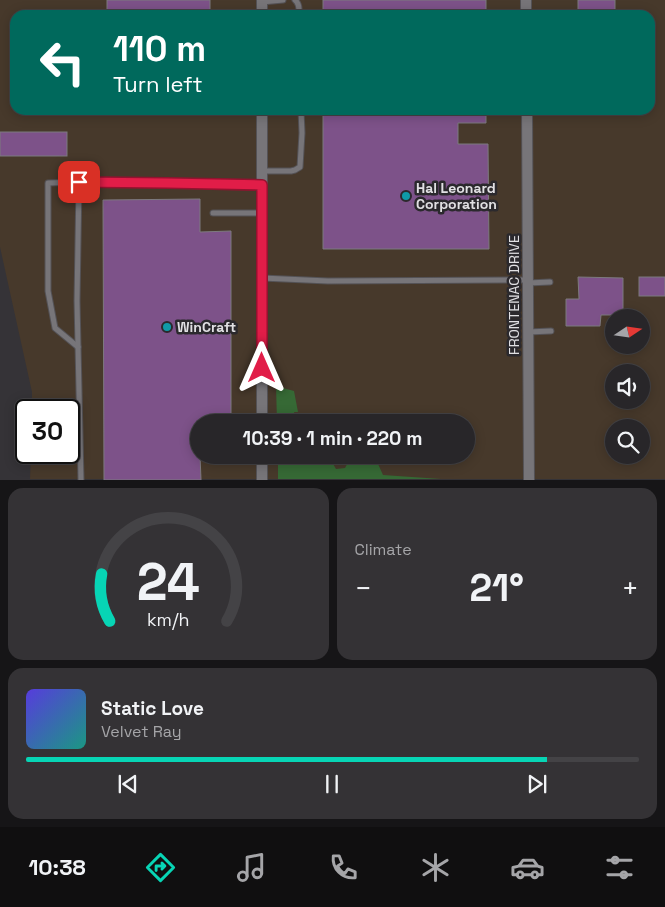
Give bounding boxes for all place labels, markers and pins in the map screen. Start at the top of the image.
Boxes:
pin [58,161,100,203]
place label: Hal Leonard Corporation [416,179,497,213]
marker: Hal Leonard Corporation [400,190,412,202]
place label: WinCraft [177,318,236,336]
marker: WinCraft [161,321,173,333]

